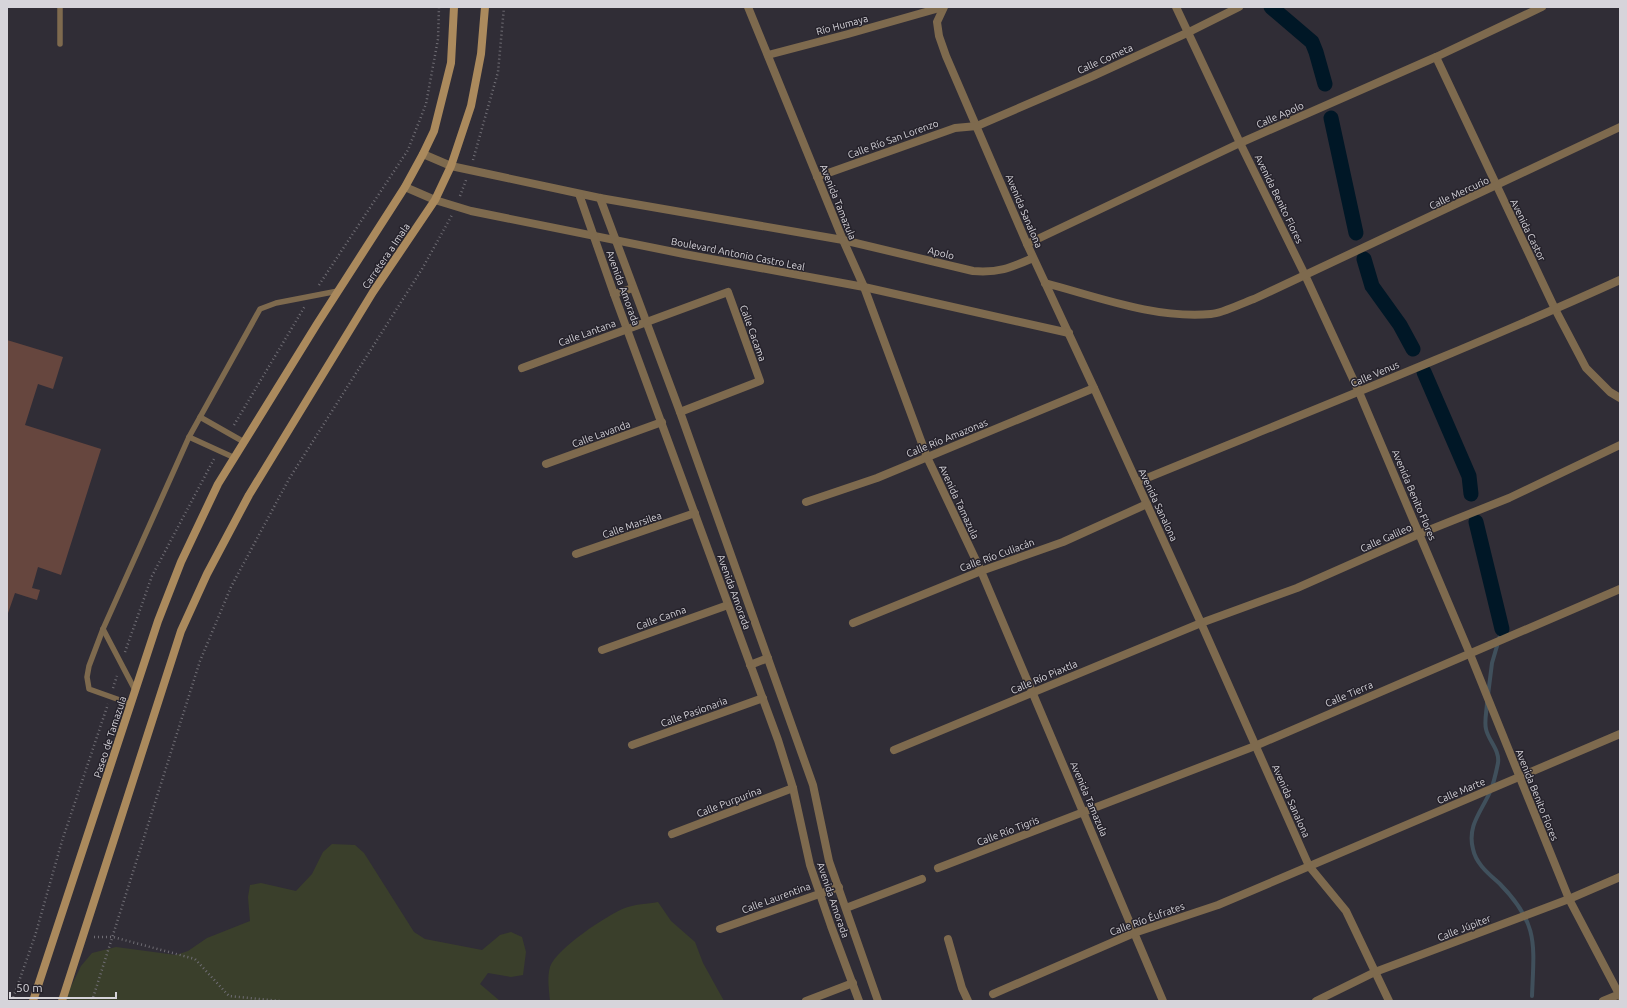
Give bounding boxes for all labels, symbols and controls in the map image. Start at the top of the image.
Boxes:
street label: Río Humaya [815,13,869,37]
street label: Calle Cometa [1076,42,1134,76]
street label: Calle Apolo [1254,100,1306,130]
street label: Calle Río San Lorenzo [846,117,940,161]
street label: Avenida Benito Flores [1253,153,1305,245]
street label: Avenida Tamazula [818,163,858,241]
street label: Avenida Sanalona [1004,173,1044,249]
street label: Calle Mercurio [1427,174,1491,212]
street label: Avenida Castor [1508,197,1548,263]
street label: Carretera a Imala [360,221,412,291]
street label: Boulevard Antonio Castro Leal [670,236,806,272]
street label: Apolo [927,244,955,262]
street label: Avenida Amorada [604,249,642,327]
street label: Calle Cacama [738,303,768,363]
street label: Calle Lantana [557,318,617,348]
street label: Calle Venus [1349,359,1401,389]
street label: Calle Río Amazonas [905,417,989,459]
street label: Calle Lavanda [570,418,632,450]
street label: Avenida Benito Flores [1390,448,1438,542]
street label: Avenida Tamazula [937,463,981,541]
street label: Avenida Sanalona [1136,467,1180,543]
street label: Calle Marsilea [601,510,663,540]
street label: Calle Galileo [1359,522,1414,554]
street label: Calle Río Culiacán [958,536,1036,574]
street label: Avenida Amorada [715,553,753,631]
street label: Calle Canna [635,604,687,632]
street label: Calle Río Piaxtla [1009,658,1079,696]
street label: Calle Tierra [1323,679,1375,709]
street label: Paseo de Tamazula [92,695,128,779]
street label: Calle Pasionaria [659,695,729,729]
street label: Avenida Benito Flores [1514,748,1560,842]
street label: Avenida Tamazula [1068,760,1110,838]
street label: Avenida Sanalona [1270,763,1312,839]
street label: Calle Marte [1435,776,1487,806]
street label: Calle Purpurina [695,785,763,819]
street label: Calle Río Tigris [975,814,1041,848]
street label: Avenida Amorada [815,861,851,939]
street label: Calle Laurentina [740,880,812,916]
street label: Calle Río Éufrates [1108,899,1186,938]
street label: Calle Júpiter [1436,913,1493,943]
scale bar [10,974,116,1000]
text: 50 m [16,981,43,994]

